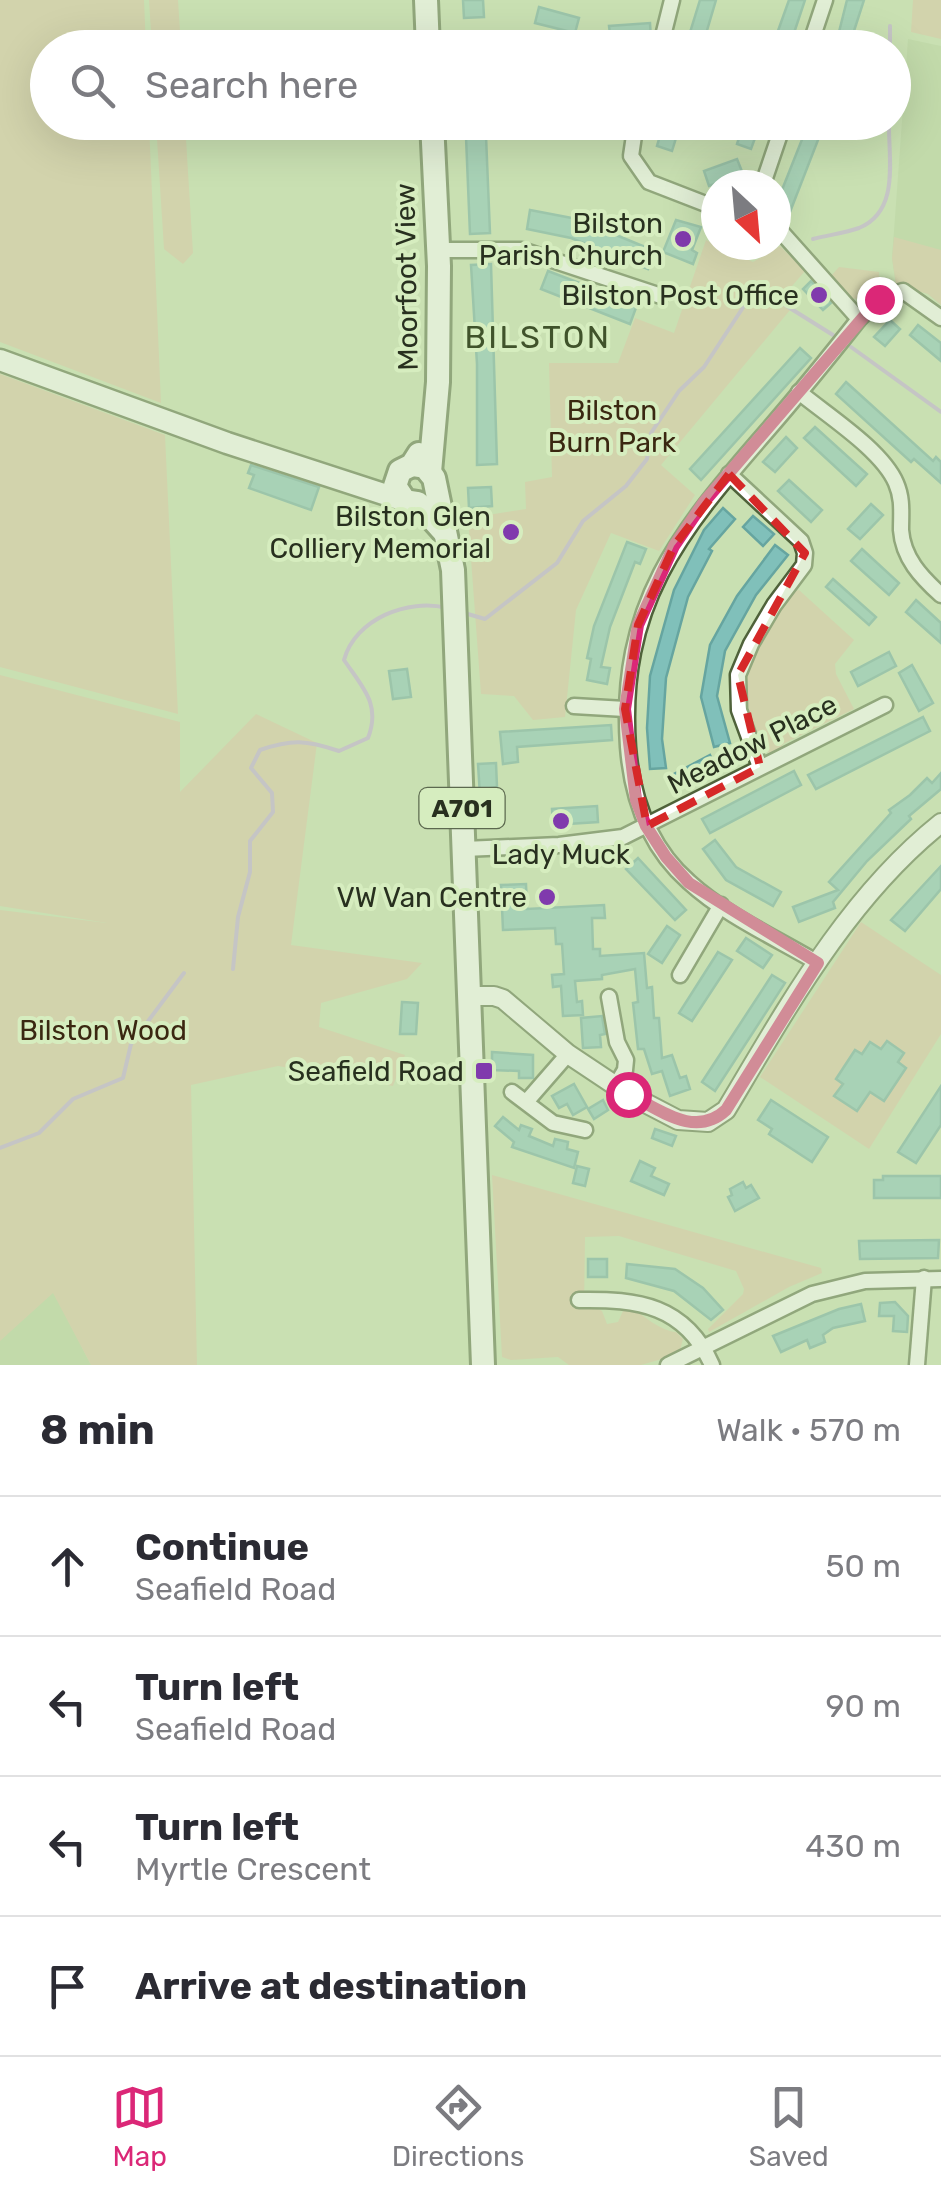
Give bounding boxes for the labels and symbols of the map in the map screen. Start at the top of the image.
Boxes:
north arrow [701,170,791,260]
street label: Moorfoot View [388,183,425,371]
place label: Bilston Parish Church [479,207,663,272]
marker: Bilston Parish Church [672,228,694,250]
route end [857,277,903,323]
place label: Bilston Post Office [562,279,799,312]
marker: Bilston Post Office [808,284,830,306]
district label: BILSTON [464,318,612,356]
park label: Bilston Burn Park [548,394,677,459]
place label: Bilston Glen Colliery Memorial [269,500,491,565]
marker: Bilston Glen Colliery Memorial [500,521,522,543]
street label: Meadow Place [662,688,842,801]
road number: A701 [420,788,504,828]
marker: Lady Muck [550,810,572,832]
place label: Lady Muck [492,838,631,871]
place label: VW Van Centre [336,881,527,914]
marker: VW Van Centre [536,886,558,908]
park label: Bilston Wood [19,1014,187,1047]
place label: Seafield Road [288,1055,464,1088]
marker: Seafield Road [473,1060,495,1082]
route start [606,1072,652,1118]

